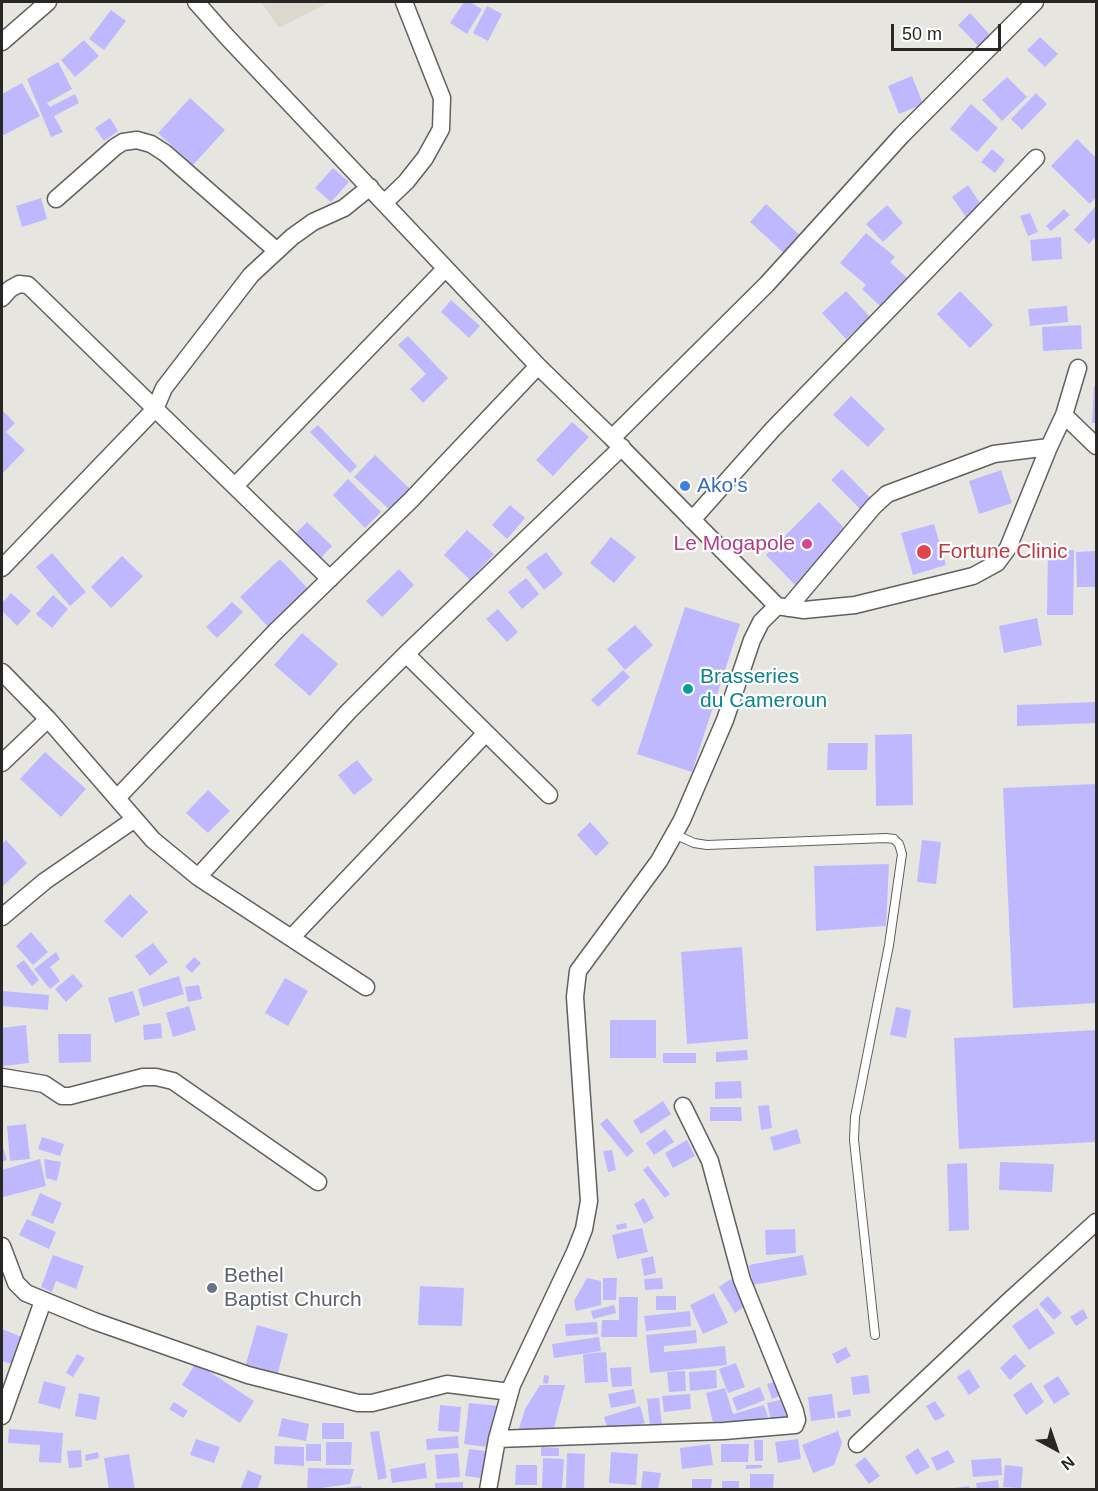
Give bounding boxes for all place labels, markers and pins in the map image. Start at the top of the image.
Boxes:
place label: Ako's [697,473,748,499]
marker: Ako's [678,479,692,493]
place label: Le Mogapole [674,531,795,557]
marker: Le Mogapole [800,537,814,551]
place label: Fortune Clinic [938,539,1068,565]
marker: Fortune Clinic [915,543,933,561]
place label: Brasseries du Cameroun [700,664,827,714]
marker: Brasseries du Cameroun [681,682,695,696]
place label: Bethel Baptist Church [224,1263,362,1313]
marker: Bethel Baptist Church [205,1281,219,1295]

